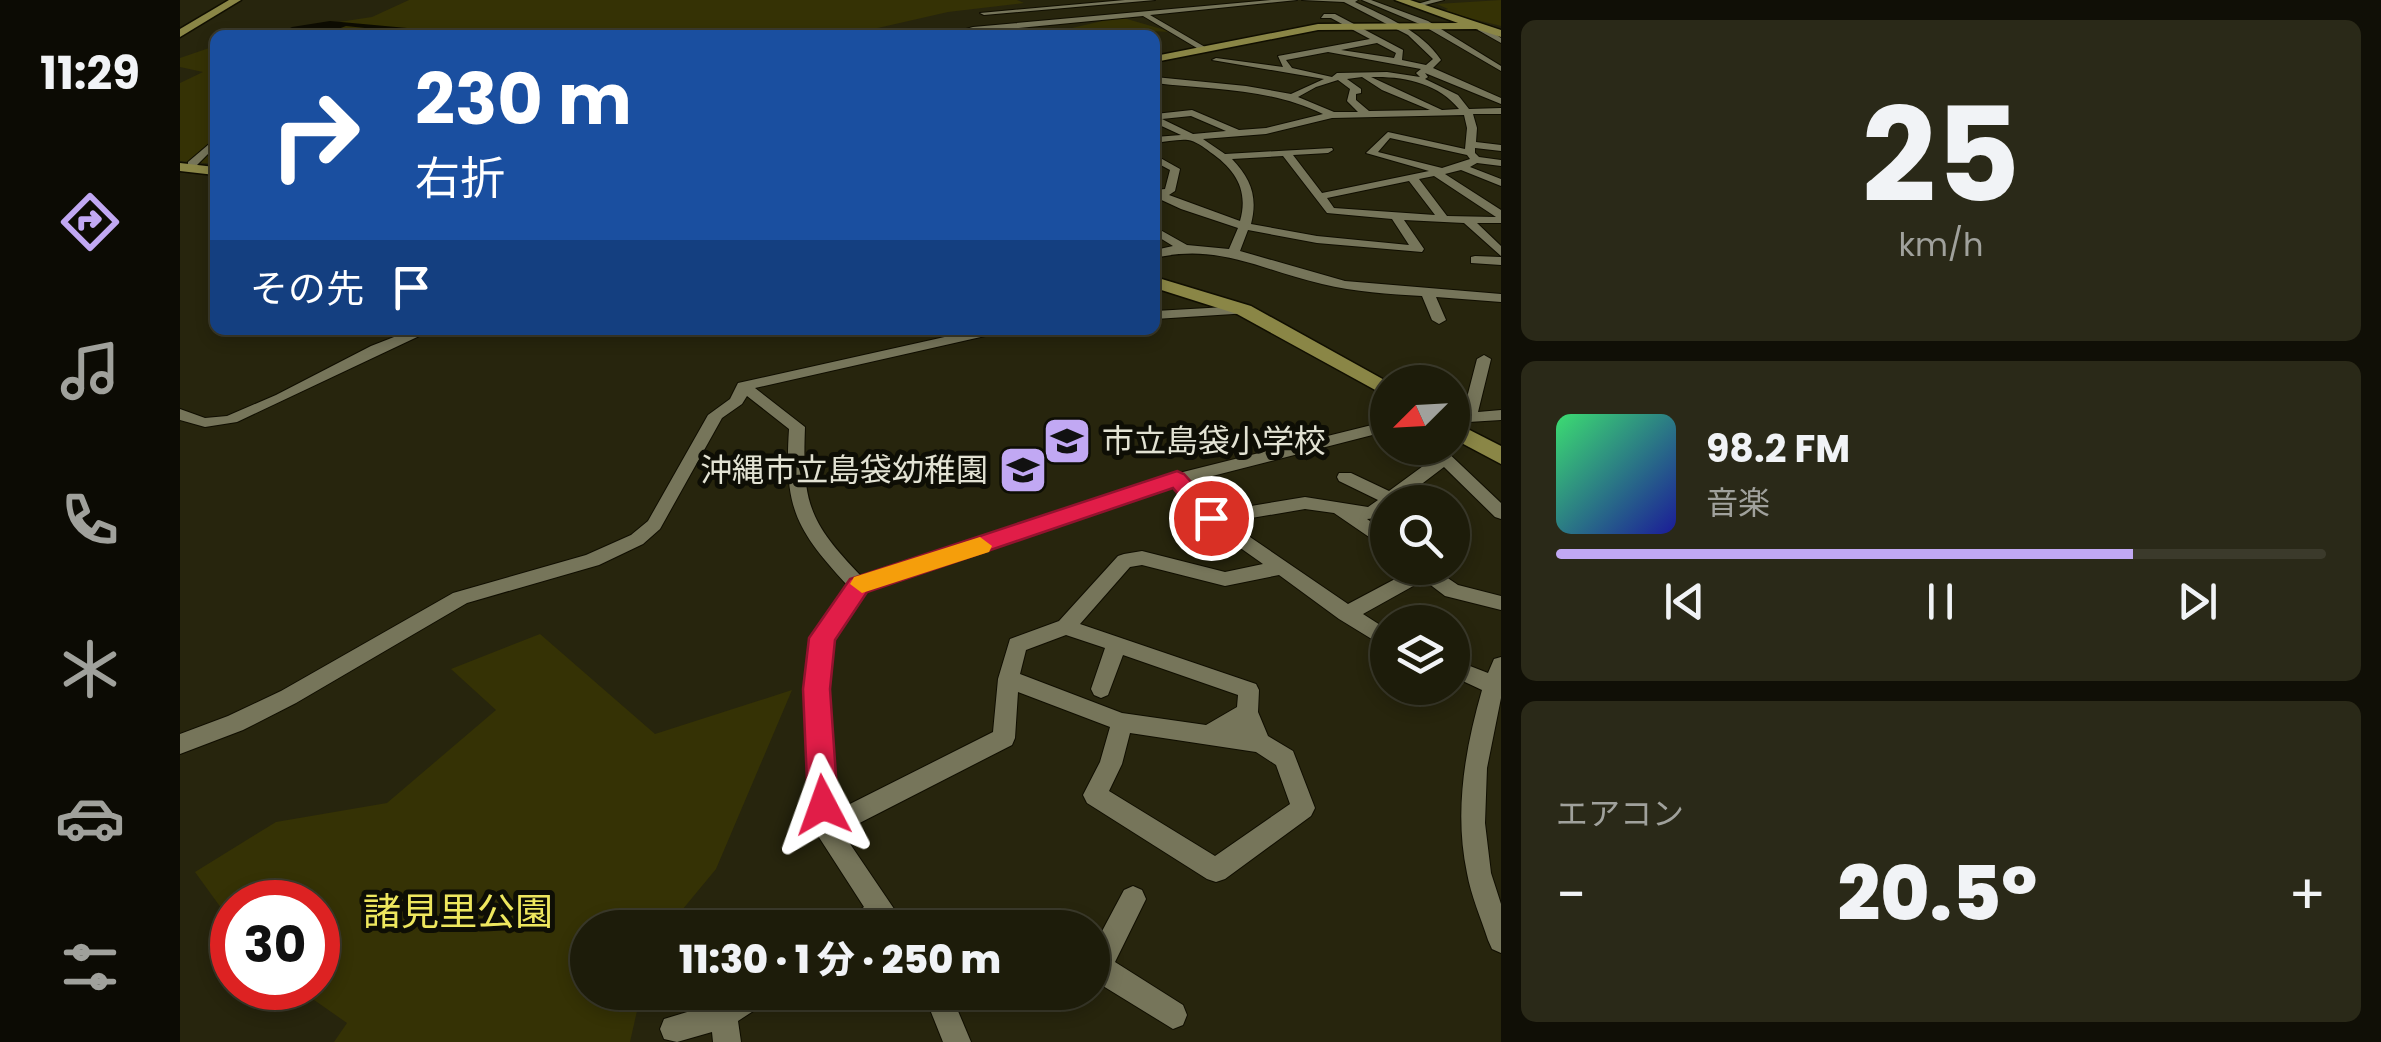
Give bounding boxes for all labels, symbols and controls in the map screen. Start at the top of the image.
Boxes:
text: 11:29 [40,42,140,105]
text: 230 m [415,50,632,149]
text: 25 [1862,64,2020,247]
icon: right [250,70,380,200]
text: 右折 [415,147,505,210]
icon: directions [55,187,125,257]
text: km/h [1898,222,1984,267]
icon: arrive [384,260,439,315]
text: その先 [250,262,364,315]
icon: music [55,336,125,406]
north arrow [1370,365,1470,465]
map controls [1370,365,1470,705]
school or university icon: 市立島袋小学校 [1041,415,1093,467]
place label: 市立島袋小学校 [1102,418,1326,463]
text: 98.2 FM [1706,422,1850,475]
school or university icon: 沖縄市立島袋幼稚園 [997,444,1049,496]
place label: 沖縄市立島袋幼稚園 [700,447,988,492]
pin [1169,476,1254,561]
text: 音楽 [1706,480,1770,525]
icon: phone [55,485,125,555]
button: search [1370,485,1470,585]
icon: arrive [1184,491,1239,546]
icon: previous [1657,574,1712,629]
icon: pause [1913,574,1968,629]
icon: next [2170,574,2225,629]
button: layers [1370,605,1470,705]
icon: climate [55,634,125,704]
position arrow [771,753,875,857]
icon: car [55,783,125,853]
text: エアコン [1556,791,1684,836]
text: 20.5° [1838,841,2037,946]
text: − [1556,856,1586,933]
text: + [2288,856,2326,933]
speed limit sign: 30 [210,880,340,1010]
park label: 諸見里公園 [363,885,553,938]
icon: filters [55,932,125,1002]
text: 11:30 · 1 分 · 250 m [679,933,1001,986]

